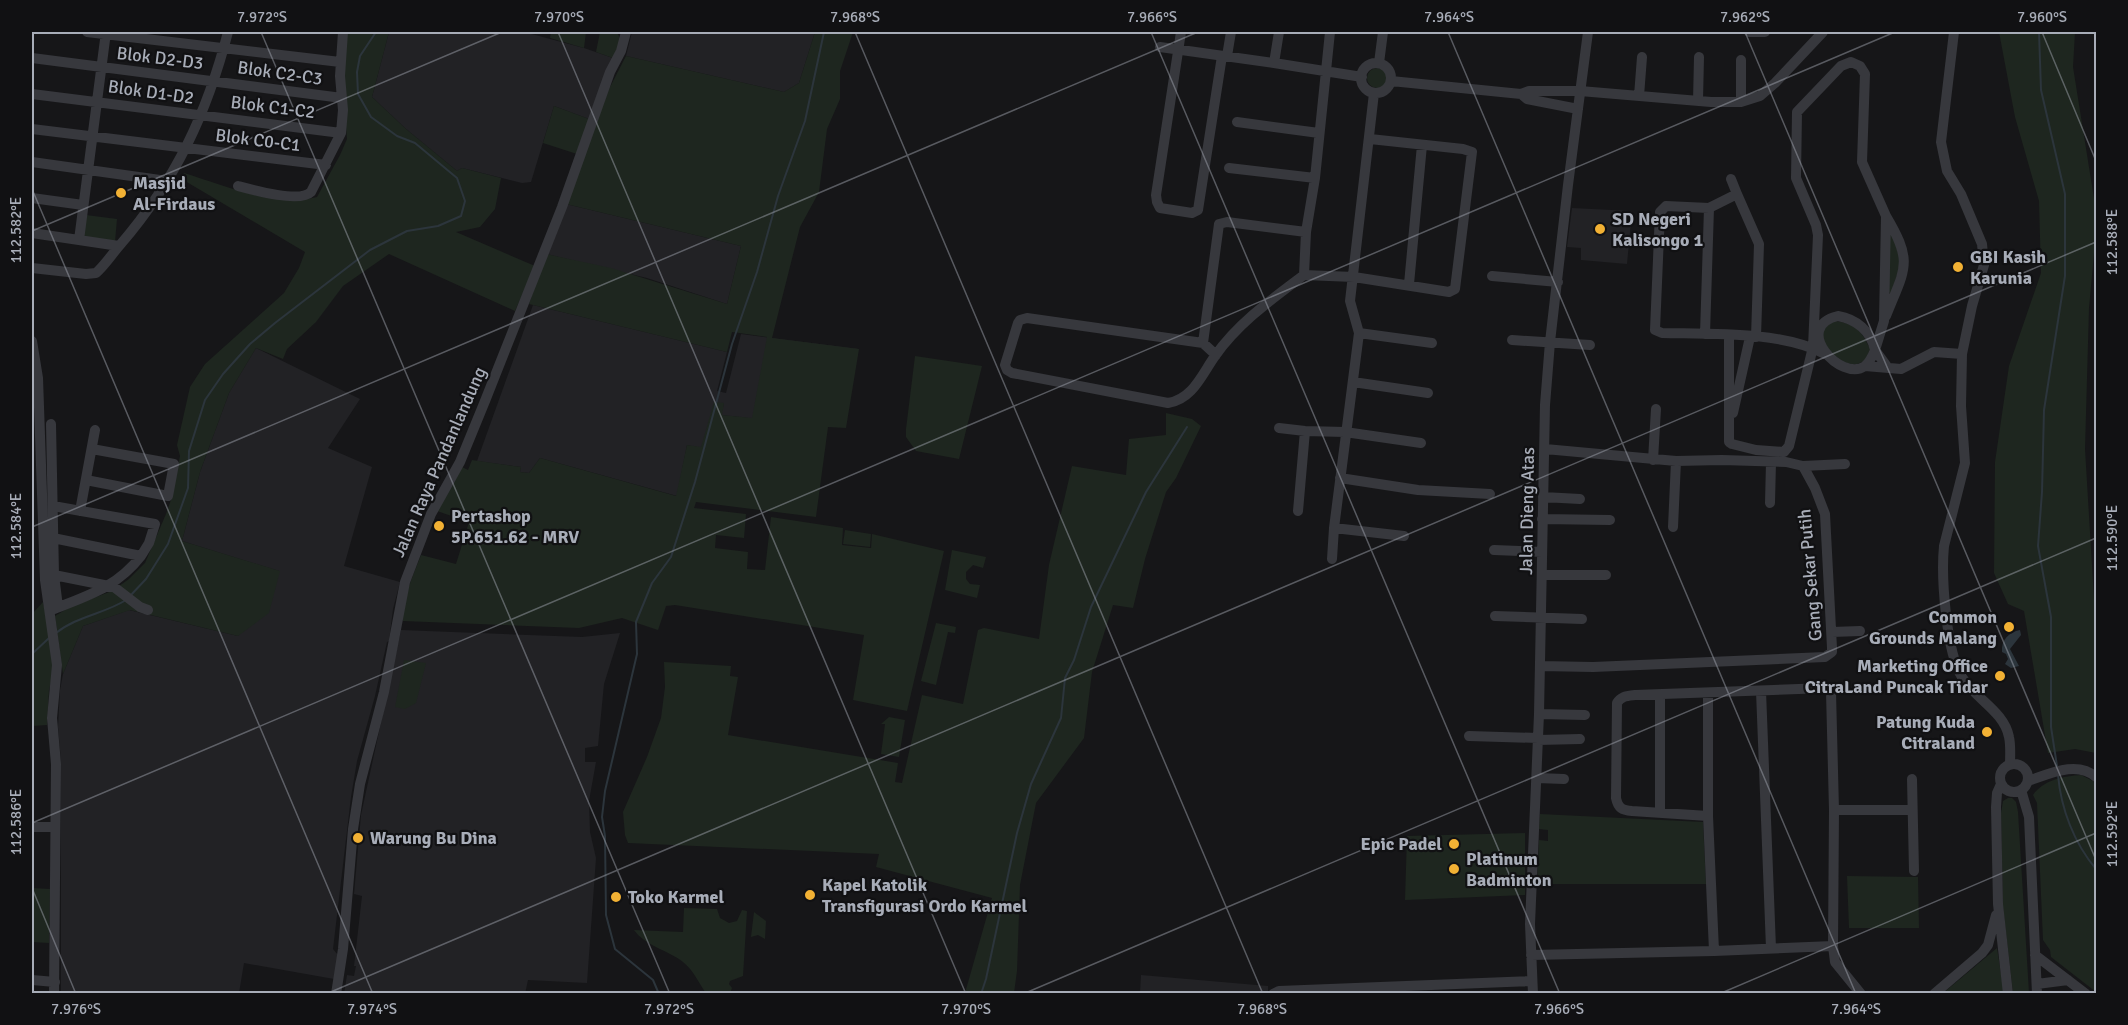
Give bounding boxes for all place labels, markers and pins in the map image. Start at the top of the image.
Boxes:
place label: Masjid Al-Firdaus [133,172,215,215]
marker: Masjid Al-Firdaus [114,186,128,200]
place label: SD Negeri Kalisongo 1 [1612,208,1703,251]
marker: SD Negeri Kalisongo 1 [1593,222,1607,236]
place label: GBI Kasih Karunia [1970,246,2046,289]
marker: GBI Kasih Karunia [1951,260,1965,274]
place label: Pertashop 5P.651.62 - MRV [451,505,579,548]
marker: Pertashop 5P.651.62 - MRV [432,519,446,533]
place label: Common Grounds Malang [1869,606,1997,649]
marker: Common Grounds Malang [2002,620,2016,634]
place label: Marketing Office CitraLand Puncak Tidar [1805,655,1989,698]
marker: Marketing Office CitraLand Puncak Tidar [1993,669,2007,683]
place label: Patung Kuda Citraland [1876,711,1975,754]
marker: Patung Kuda Citraland [1980,725,1994,739]
place label: Warung Bu Dina [370,827,497,849]
marker: Warung Bu Dina [351,831,365,845]
place label: Epic Padel [1360,833,1442,855]
marker: Epic Padel [1447,837,1461,851]
place label: Platinum Badminton [1466,848,1552,891]
marker: Platinum Badminton [1447,862,1461,876]
place label: Kapel Katolik Transfigurasi Ordo Karmel [822,874,1027,917]
place label: Toko Karmel [628,886,725,908]
marker: Kapel Katolik Transfigurasi Ordo Karmel [803,888,817,902]
marker: Toko Karmel [609,890,623,904]

